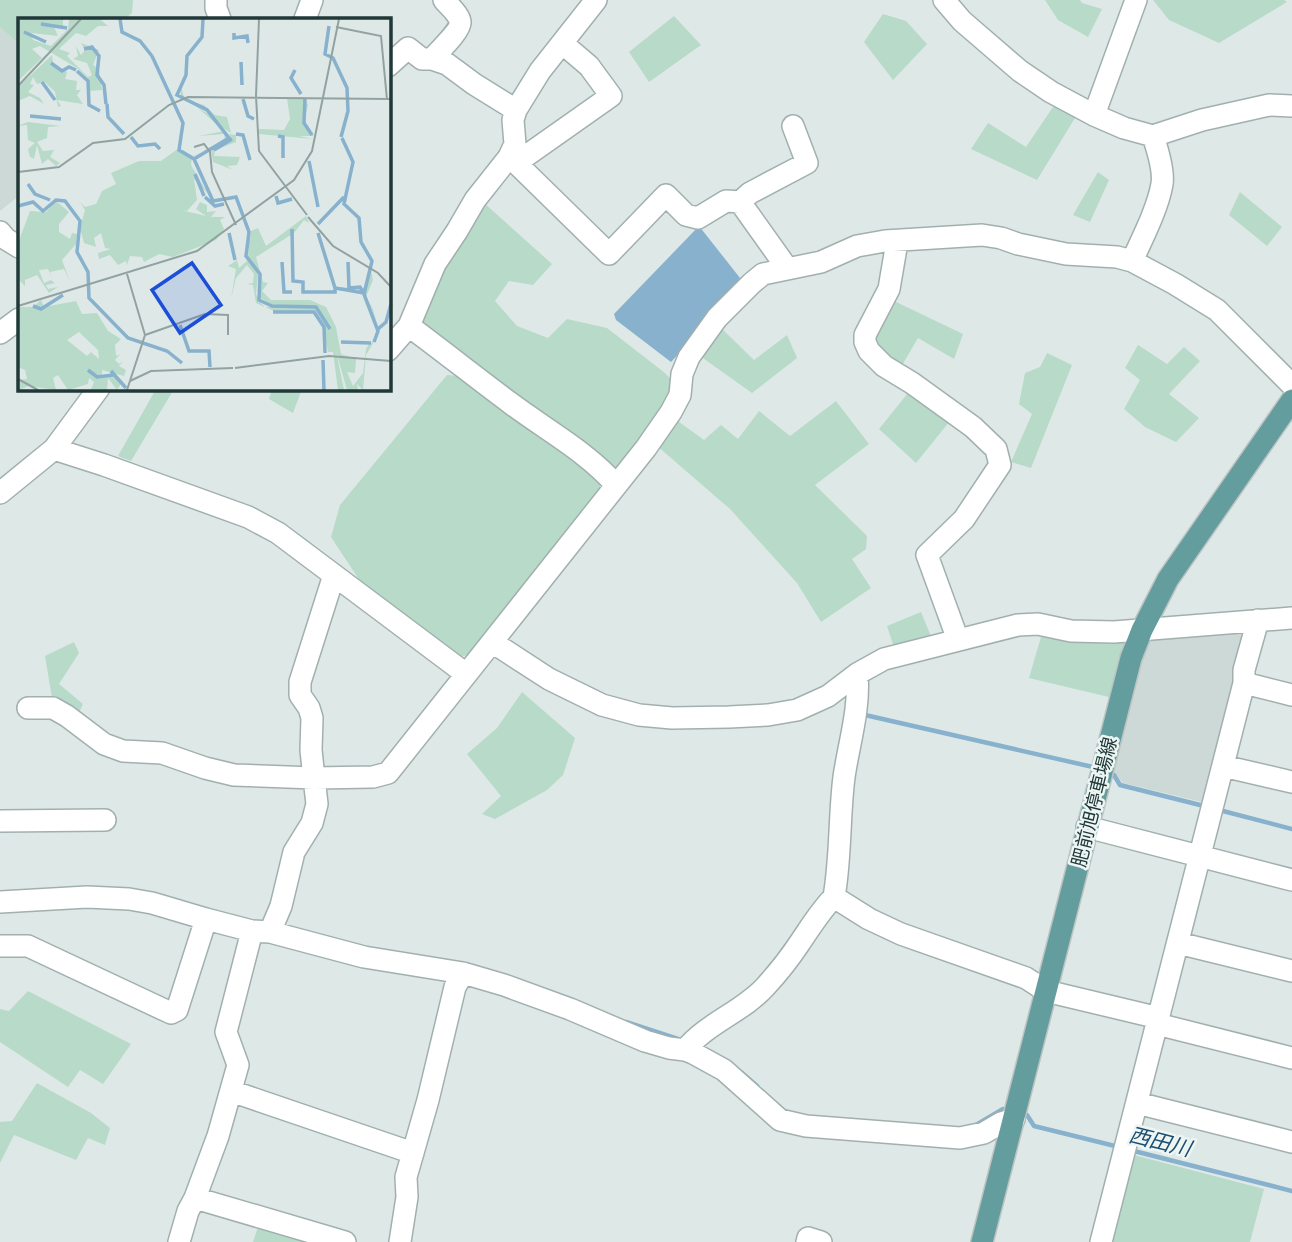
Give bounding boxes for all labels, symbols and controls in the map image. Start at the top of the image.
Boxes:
inset map [18,18,390,390]
street label: 肥前旭停車場線 [1066,735,1123,870]
water label: 西田川 [1126,1121,1196,1164]

